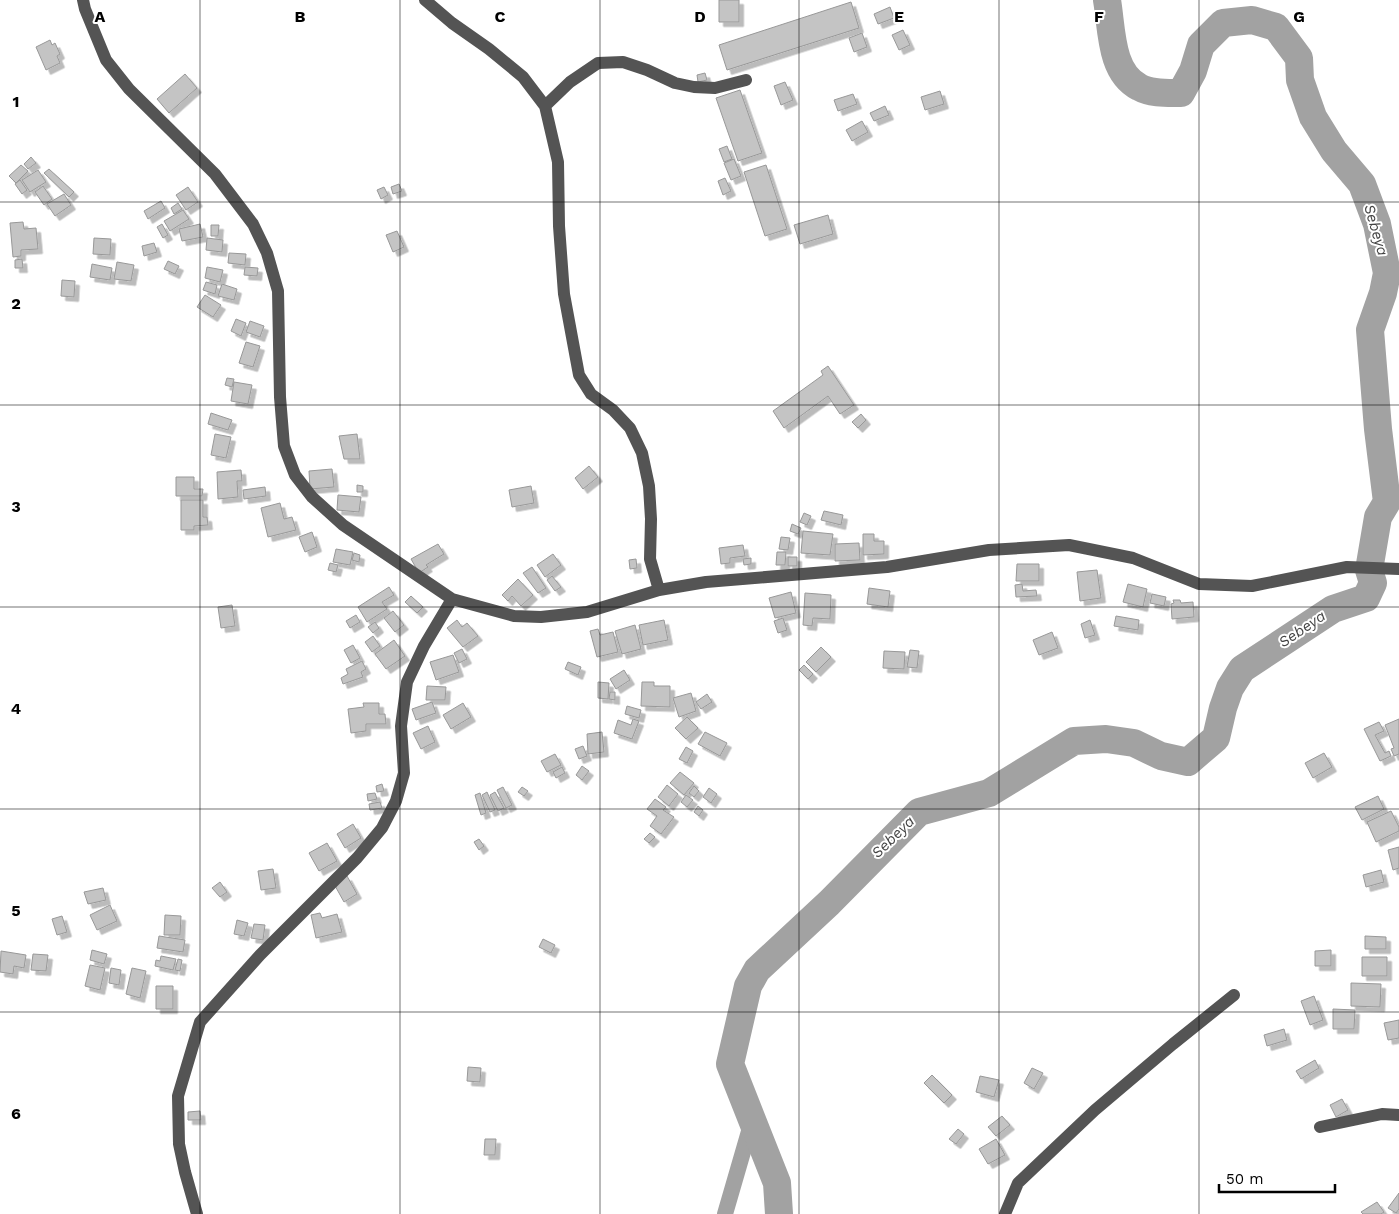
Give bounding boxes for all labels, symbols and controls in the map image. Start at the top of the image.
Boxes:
text: A [95,7,106,26]
text: B [295,7,306,26]
text: C [495,7,506,26]
text: D [694,7,706,26]
text: E [894,7,904,26]
text: F [1094,7,1104,26]
text: G [1293,7,1305,26]
text: 1 [13,92,19,111]
water label: Sebeya [1360,202,1392,258]
text: 2 [11,294,21,313]
text: 3 [11,497,21,516]
water label: Sebeya [1275,607,1329,651]
text: 4 [11,699,21,718]
water label: Sebeya [868,812,918,862]
text: 5 [11,901,21,920]
text: 6 [11,1104,21,1123]
scale bar [1219,1162,1335,1194]
text: 50 m [1226,1170,1263,1188]

